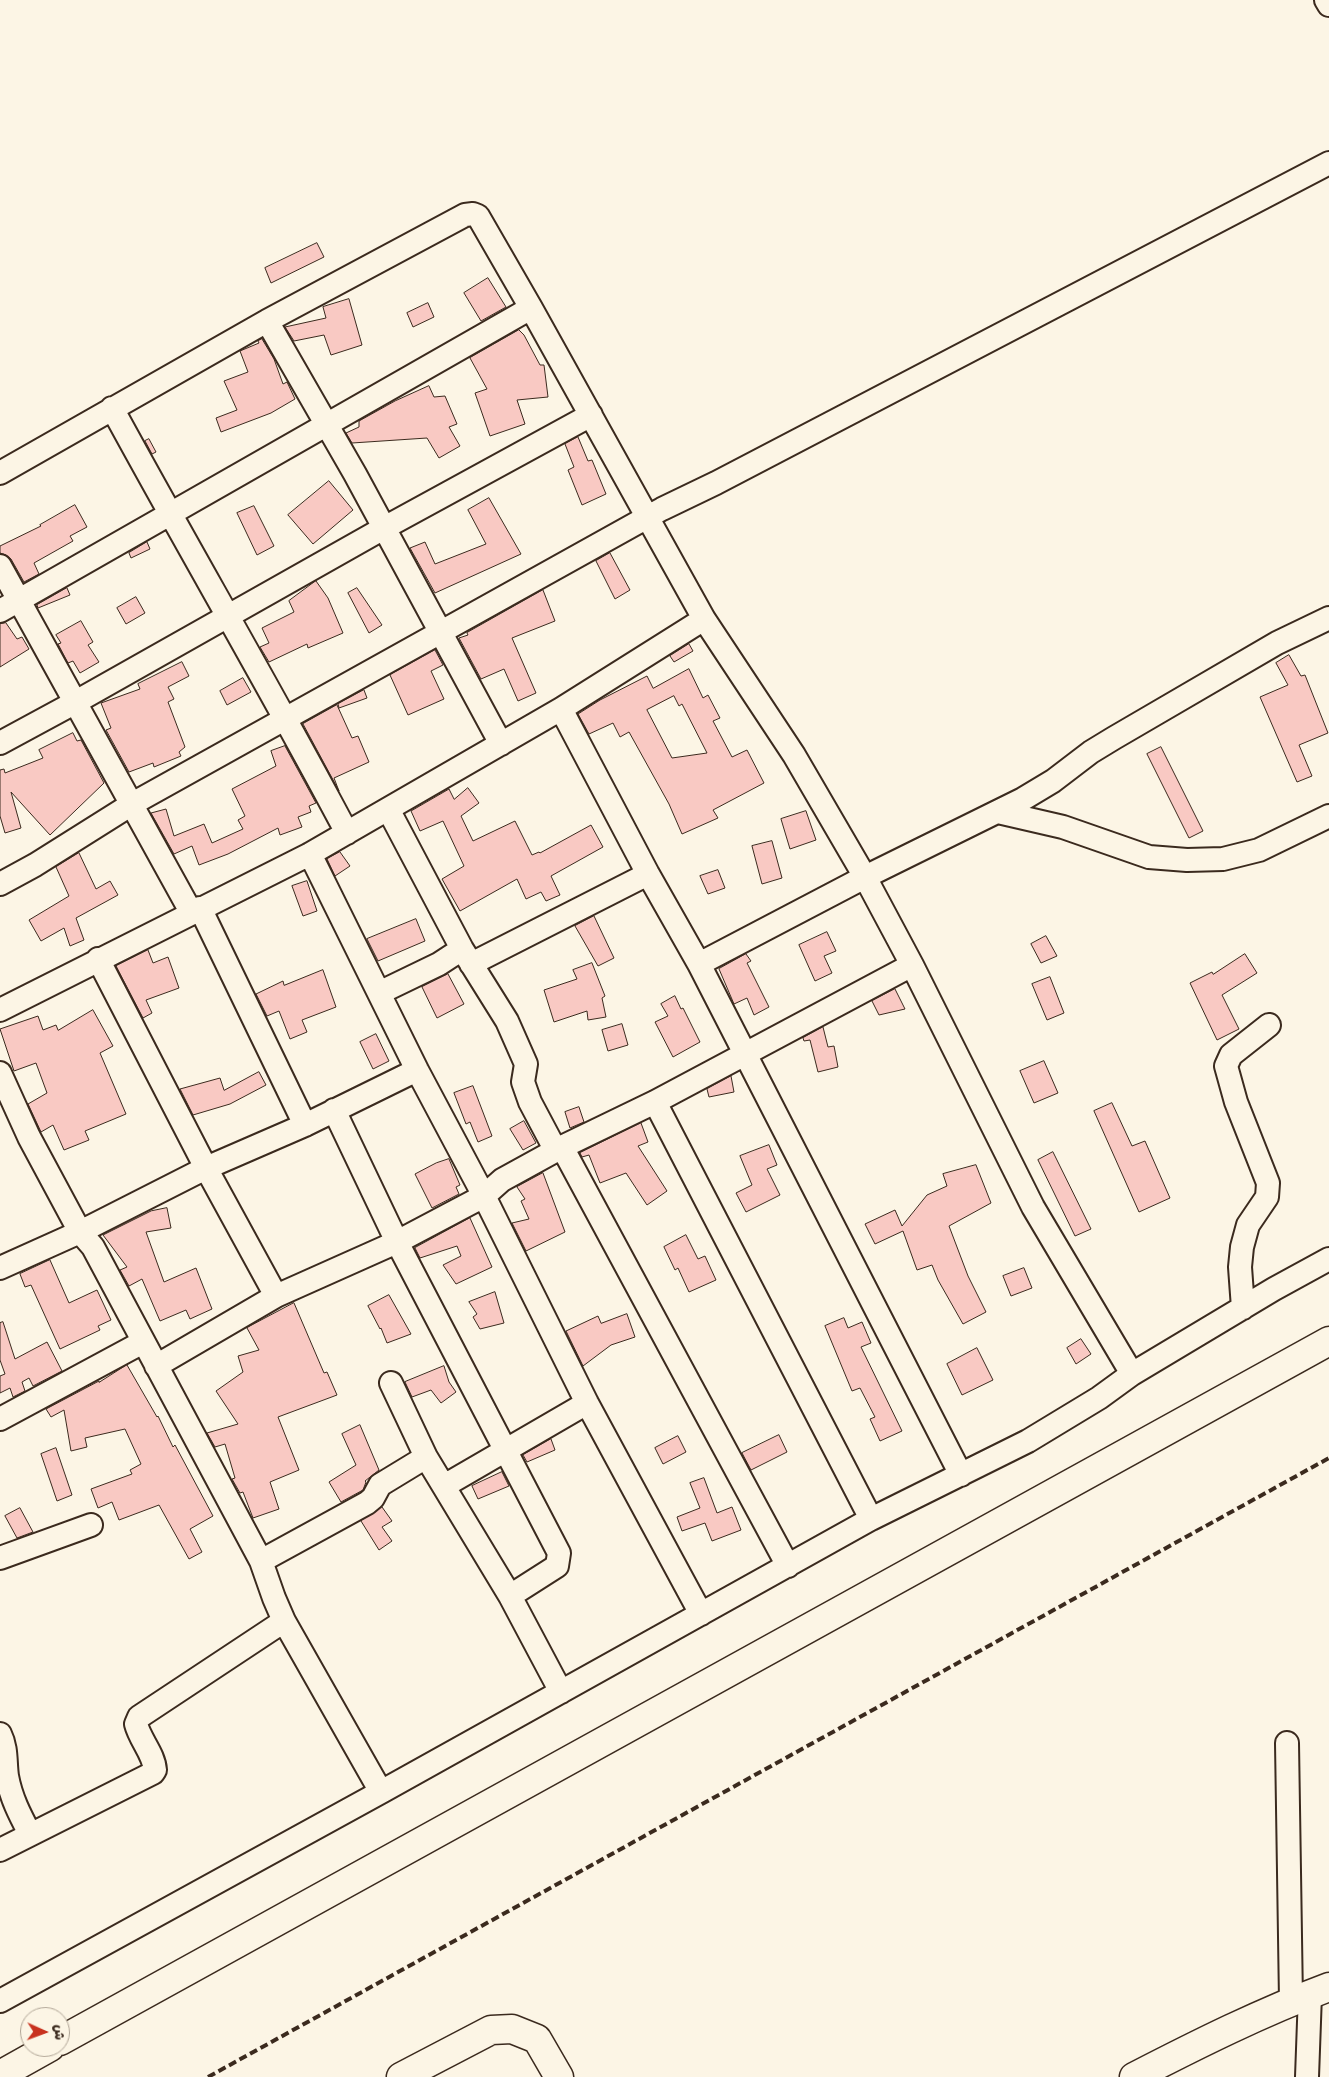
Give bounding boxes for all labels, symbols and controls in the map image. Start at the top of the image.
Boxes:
north arrow [20,2007,70,2057]
text: ش [51,2025,68,2041]

